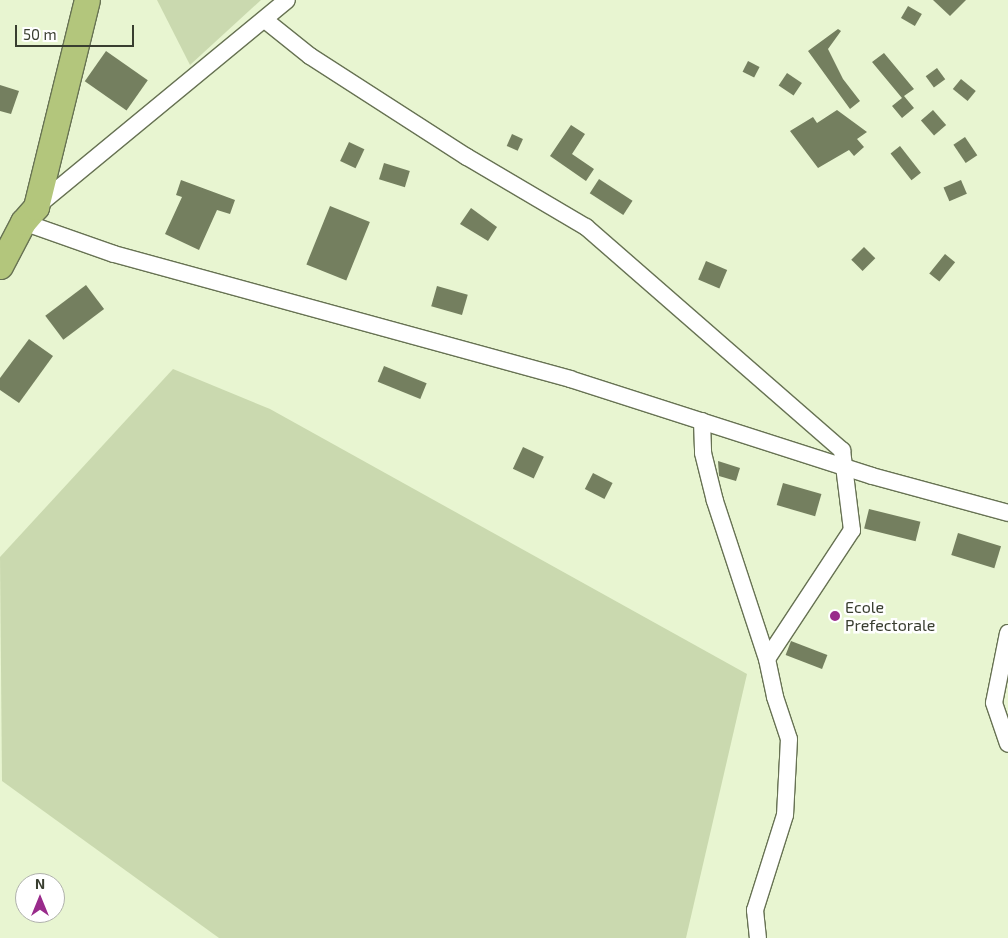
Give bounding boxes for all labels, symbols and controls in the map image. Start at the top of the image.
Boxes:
scale bar [18,15,136,47]
text: 50 m [23,25,57,43]
place label: Ecole Prefectorale [845,597,935,635]
marker: Ecole Prefectorale [829,610,841,622]
north arrow [15,873,65,923]
text: N [35,875,45,892]

